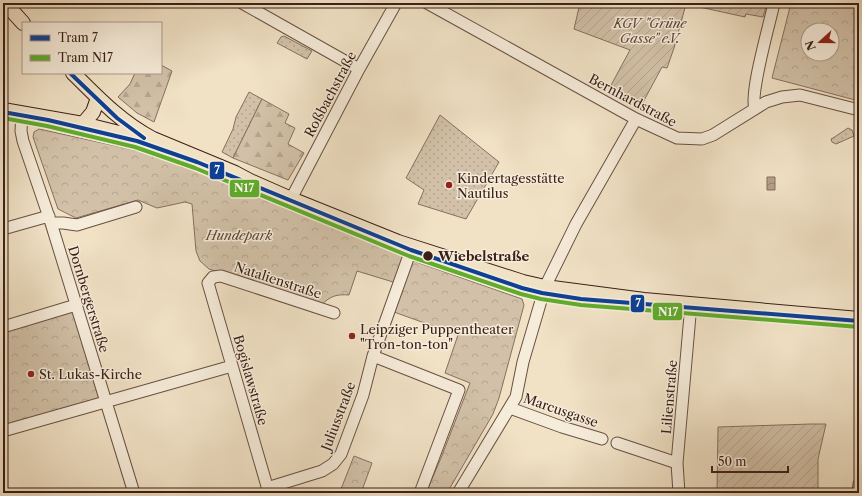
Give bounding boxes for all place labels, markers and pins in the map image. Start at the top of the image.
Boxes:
place label: Kindertagesstätte Nautilus [457,170,565,201]
marker: Kindertagesstätte Nautilus [444,180,454,190]
place label: Wiebelstraße [437,248,529,264]
marker: Wiebelstraße [421,249,435,263]
place label: Leipziger Puppentheater "Tron-ton-ton" [360,321,514,352]
marker: Leipziger Puppentheater "Tron-ton-ton" [347,331,357,341]
place label: St. Lukas-Kirche [39,366,142,382]
marker: St. Lukas-Kirche [26,369,36,379]

